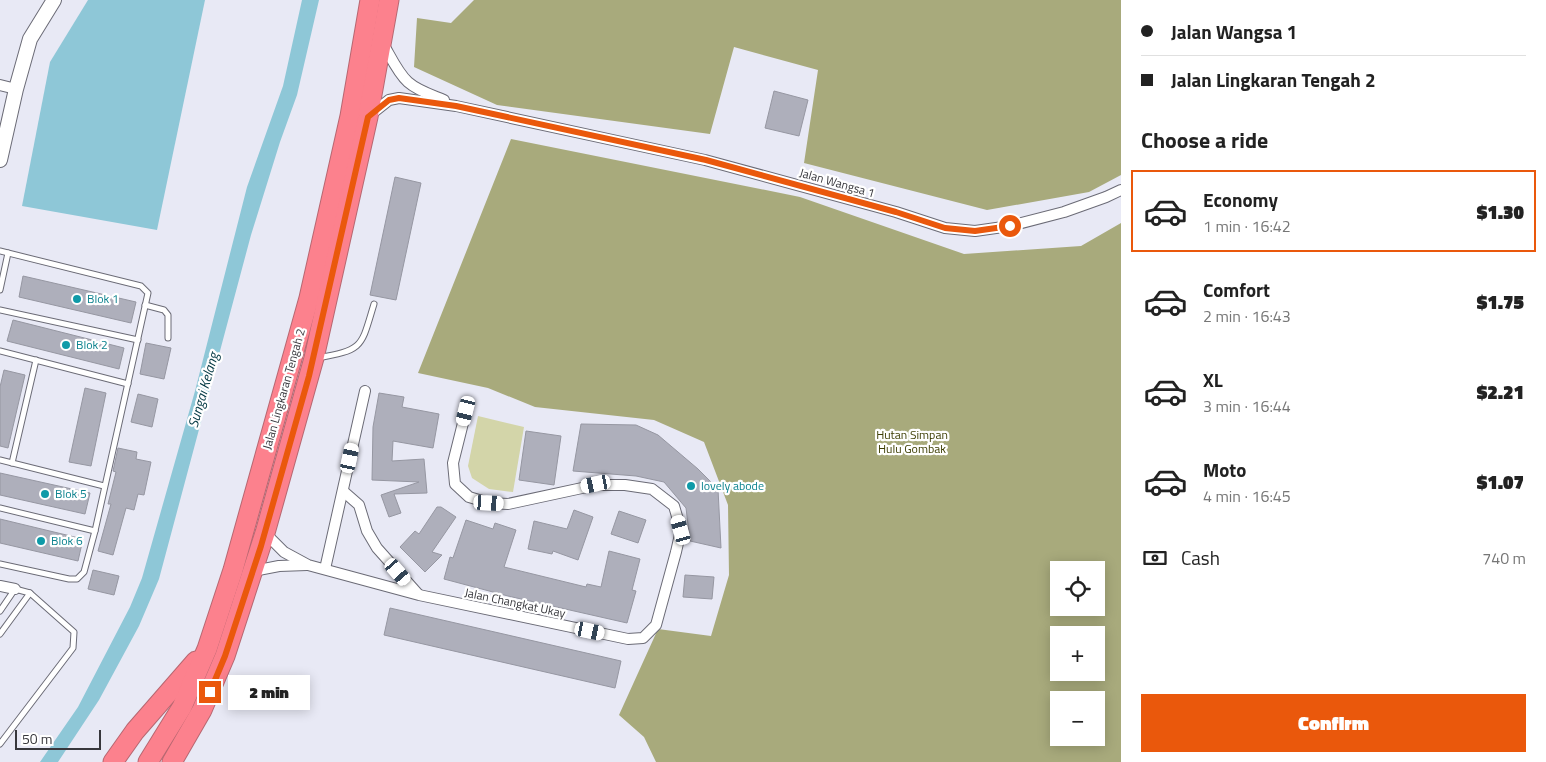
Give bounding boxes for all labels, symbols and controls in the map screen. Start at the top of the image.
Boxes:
text: Jalan Wangsa 1 [1171,17,1297,46]
text: Jalan Lingkaran Tengah 2 [1171,65,1376,94]
text: Choose a ride [1141,123,1268,157]
street label: Jalan Wangsa 1 [797,163,877,202]
text: Economy [1203,185,1278,214]
icon: car [1143,189,1188,234]
text: $1.30 [1477,197,1524,226]
text: 1 min · 16:42 [1203,214,1291,238]
route start [999,215,1021,237]
text: Comfort [1203,275,1270,304]
icon: car [1143,279,1188,324]
text: $1.75 [1477,287,1524,316]
place label: Blok 1 [87,289,119,308]
marker: Blok 1 [71,293,83,305]
text: 2 min · 16:43 [1203,304,1291,328]
street label: Jalan Lingkaran Tengah 2 [257,326,310,452]
place label: Blok 2 [76,335,108,354]
marker: Blok 2 [60,339,72,351]
water label: Sungai Kelang [182,348,224,430]
text: XL [1203,365,1223,394]
icon: car [1143,369,1188,414]
text: $2.21 [1477,377,1524,406]
text: 3 min · 16:44 [1203,394,1291,418]
car [455,395,476,427]
park label: Hutan Simpan Hulu Gombak [876,425,948,458]
car [339,442,360,474]
text: Moto [1203,455,1246,484]
icon: car [1143,459,1188,504]
text: $1.07 [1477,467,1524,496]
car [579,474,612,494]
place label: lovely abode [701,476,764,495]
marker: lovely abode [685,480,697,492]
place label: Blok 5 [55,484,87,503]
text: 4 min · 16:45 [1203,484,1291,508]
marker: Blok 5 [39,488,51,500]
car [473,495,504,511]
car [669,514,692,546]
place label: Blok 6 [51,531,83,550]
marker: Blok 6 [35,535,47,547]
text: Cash [1181,543,1220,572]
icon: cash [1141,544,1169,572]
text: 740 m [1482,546,1526,570]
car [382,556,413,588]
map controls [1050,561,1105,746]
button: locate [1050,561,1105,616]
street label: Jalan Changkat Ukay [463,583,568,623]
car [573,621,606,641]
button: + [1050,626,1105,681]
callout: 2 min [228,674,310,710]
text: 2 min [249,680,289,704]
route end [199,681,221,703]
button: − [1050,691,1105,746]
button: Confirm [1141,694,1526,752]
scale bar [15,727,101,750]
text: 50 m [22,728,52,749]

